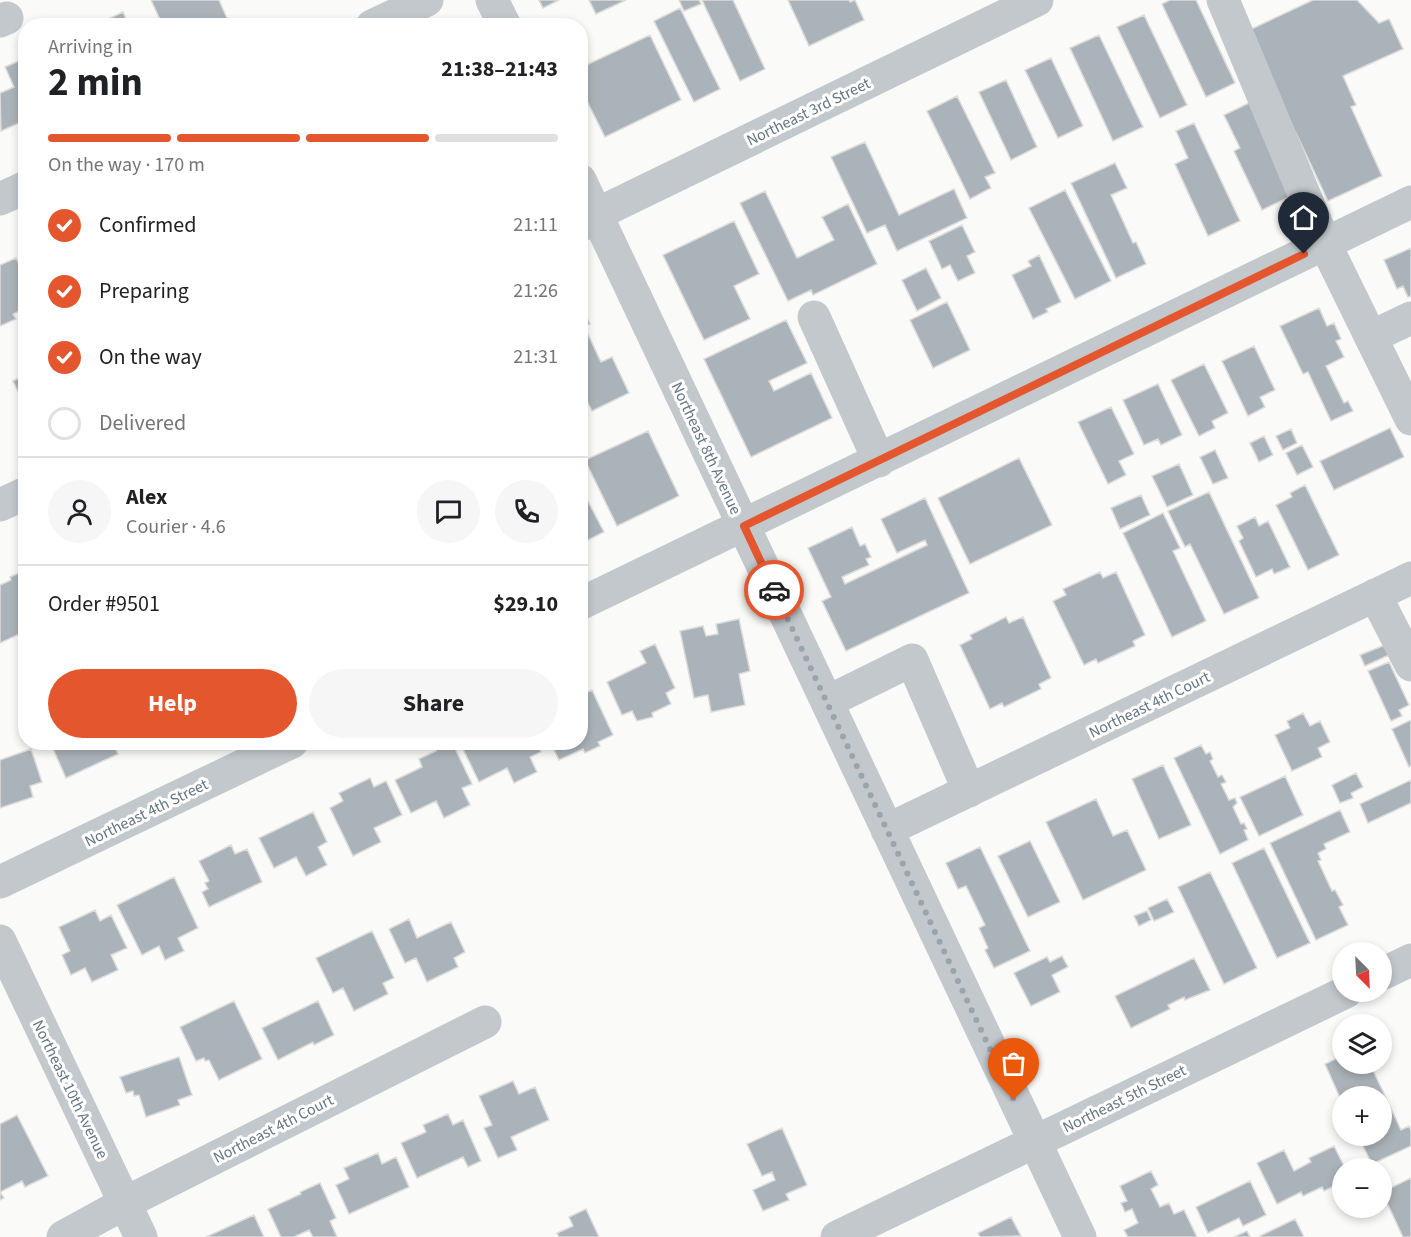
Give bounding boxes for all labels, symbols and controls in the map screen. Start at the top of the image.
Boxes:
text: Arriving in [48,33,133,61]
text: 21:38–21:43 [441,53,558,85]
text: 2 min [48,55,143,111]
street label: Northeast 3rd Street [743,72,874,151]
text: On the way · 170 m [48,151,205,179]
pin [1278,192,1329,254]
icon: home [1287,201,1320,234]
icon: check [48,209,81,242]
text: Confirmed [99,209,196,241]
text: 21:11 [513,211,558,239]
icon: check [48,275,81,308]
text: Preparing [99,275,189,307]
text: 21:26 [513,277,558,305]
icon: check [48,341,81,374]
text: On the way [99,341,202,373]
text: 21:31 [513,343,558,371]
street label: Northeast 8th Avenue [666,378,747,518]
text: Delivered [99,407,186,439]
button: person [48,480,111,543]
button: chat [417,480,480,543]
button: phone [495,480,558,543]
text: Alex [126,481,167,513]
text: Courier · 4.6 [126,513,226,541]
courier [744,560,804,620]
icon: car [758,574,791,607]
text: Order #9501 [48,588,160,620]
text: $29.10 [493,588,558,620]
street label: Northeast 4th Court [1085,666,1214,744]
button: Help [48,669,297,738]
button: Share [309,669,558,738]
street label: Northeast 4th Street [81,773,212,852]
north arrow [1332,942,1392,1002]
map controls [1332,942,1392,1218]
button: layers [1332,1014,1392,1074]
street label: Northeast 10th Avenue [27,1016,113,1163]
pin [988,1038,1039,1100]
icon: bag [997,1047,1030,1080]
street label: Northeast 5th Street [1059,1059,1190,1138]
button: + [1332,1086,1392,1146]
street label: Northeast 4th Court [210,1089,338,1169]
button: − [1332,1158,1392,1218]

